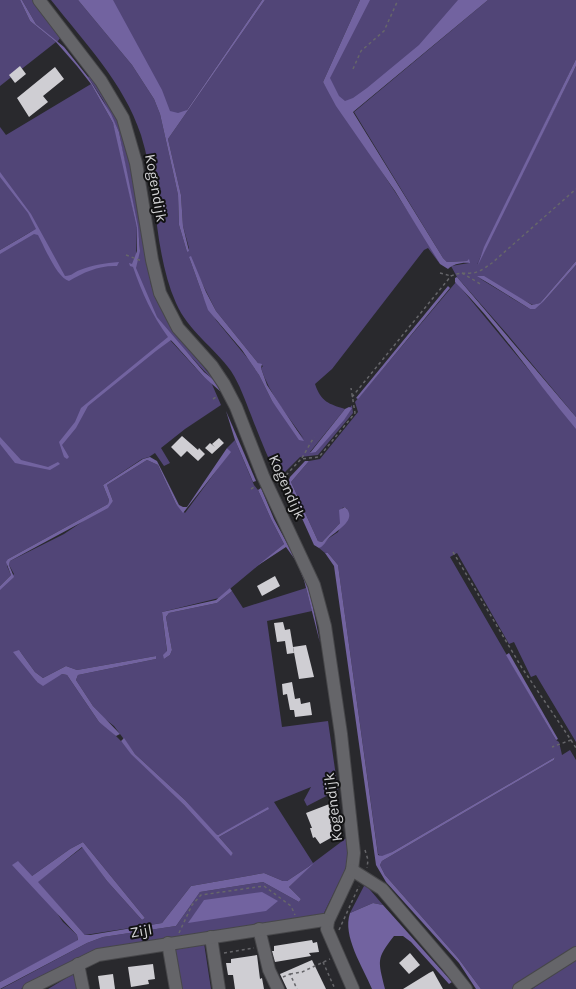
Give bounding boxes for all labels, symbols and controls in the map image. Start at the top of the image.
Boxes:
street label: Kogendijk [141,152,171,224]
street label: Kogendijk [265,452,309,522]
street label: Kogendijk [320,772,346,842]
street label: Zijl [128,920,154,942]

